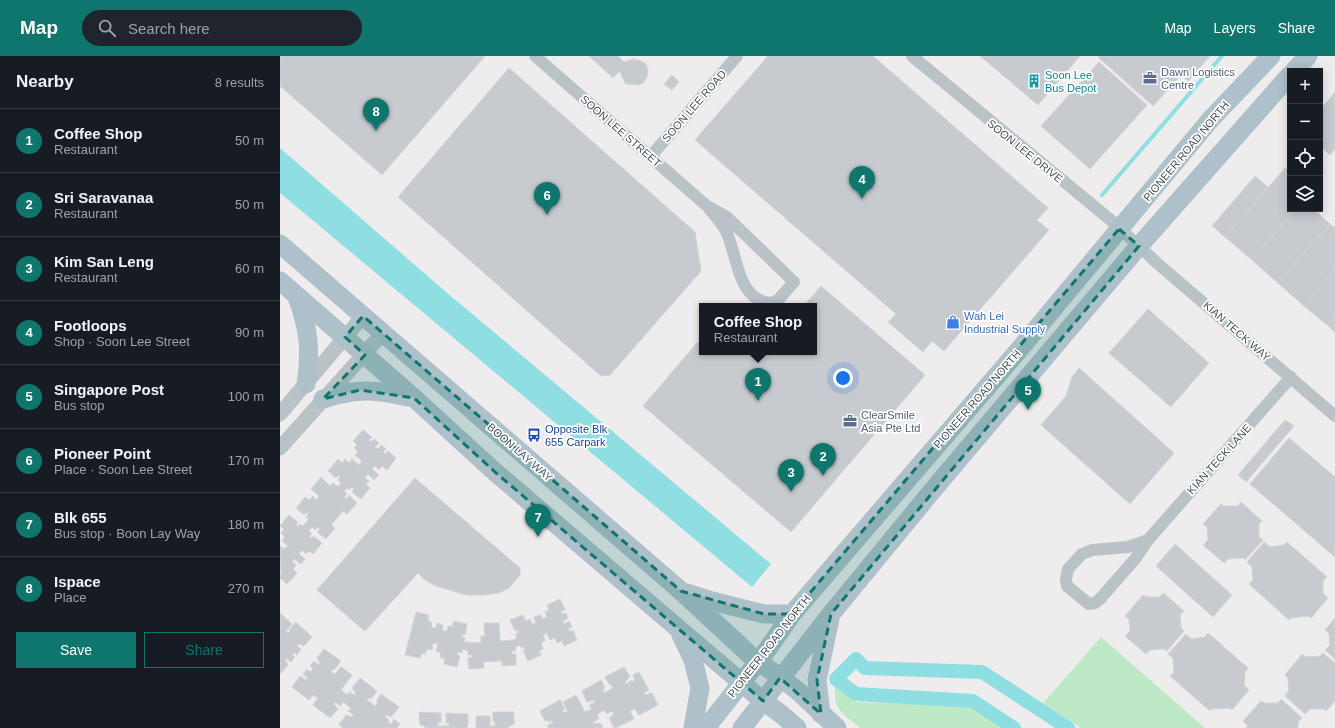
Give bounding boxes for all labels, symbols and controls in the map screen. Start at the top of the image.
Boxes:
search box [82,10,362,46]
text: Map [20,17,58,38]
icon: search [96,17,118,39]
text: Search here [128,20,210,37]
text: Map [1164,20,1192,36]
text: Layers [1214,20,1256,36]
text: Share [1278,20,1315,36]
place label: Dawn Logistics Centre [1161,66,1235,91]
street label: SOON LEE ROAD [660,68,728,144]
map controls [1287,68,1323,212]
button: + [1287,68,1323,104]
place label: Soon Lee Bus Depot [1045,69,1096,94]
office icon: Dawn Logistics Centre [1142,70,1158,86]
text: Nearby [16,72,74,91]
building icon: Soon Lee Bus Depot [1026,73,1042,89]
text: 8 results [215,75,264,90]
street label: SOON LEE STREET [578,93,664,169]
pin: 8 [363,98,389,131]
street label: PIONEER ROAD NORTH [1141,99,1231,203]
button: − [1287,104,1323,140]
street label: SOON LEE DRIVE [985,117,1065,185]
text: Coffee Shop [54,125,142,142]
text: 1 [25,133,33,148]
text: 50 m [235,133,264,148]
button: locate [1287,140,1323,176]
text: Restaurant [54,142,118,157]
pin: 4 [849,166,875,199]
button: layers [1287,176,1323,212]
pin: 6 [534,182,560,215]
text: Sri Saravanaa [54,189,153,206]
text: 2 [25,197,33,212]
text: 50 m [235,197,264,212]
text: Restaurant [54,206,118,221]
text: Kim San Leng [54,253,154,270]
text: 3 [25,261,33,276]
text: 60 m [235,261,264,276]
text: Restaurant [54,270,118,285]
street label: KIAN TECK WAY [1201,299,1273,364]
popup [699,303,817,355]
place label: Wah Lei Industrial Supply [964,310,1046,335]
text: Coffee Shop [714,313,802,330]
shop icon: Wah Lei Industrial Supply [945,314,961,330]
text: Footloops [54,317,126,334]
text: 4 [25,325,33,340]
text: 90 m [235,325,264,340]
text: Restaurant [714,330,777,345]
text: Shop · Soon Lee Street [54,334,190,349]
street label: PIONEER ROAD NORTH [931,347,1023,451]
pin: 1 [745,368,771,401]
your location [833,368,853,388]
pin: 5 [1015,377,1041,410]
text: Singapore Post [54,381,164,398]
text: 5 [25,389,33,404]
text: 100 m [228,389,264,404]
text: Bus stop [54,398,105,413]
place label: ClearSmile Asia Pte Ltd [861,409,920,434]
office icon: ClearSmile Asia Pte Ltd [842,413,858,429]
street label: BOON LAY WAY [485,421,555,484]
street label: KIAN TECK LANE [1185,422,1253,496]
place label: Opposite Blk 655 Carpark [545,423,608,448]
bus stop icon: Opposite Blk 655 Carpark [526,427,542,443]
pin: 2 [810,443,836,476]
text: Pioneer Point [54,445,151,462]
text: 6 [25,453,33,468]
text: 170 m [228,453,264,468]
pin: 3 [778,459,804,492]
text: Place · Soon Lee Street [54,462,192,477]
pin: 7 [525,504,551,537]
text: Blk 655 [54,509,107,526]
text: 7 [25,517,33,532]
text: 180 m [228,517,264,532]
text: Bus stop · Boon Lay Way [54,526,200,541]
text: Ispace [54,573,101,590]
text: 8 [25,581,33,596]
text: 270 m [228,581,264,596]
text: Place [54,590,87,605]
street label: PIONEER ROAD NORTH [725,592,813,699]
button: Save [16,632,136,668]
button: Share [144,632,264,668]

